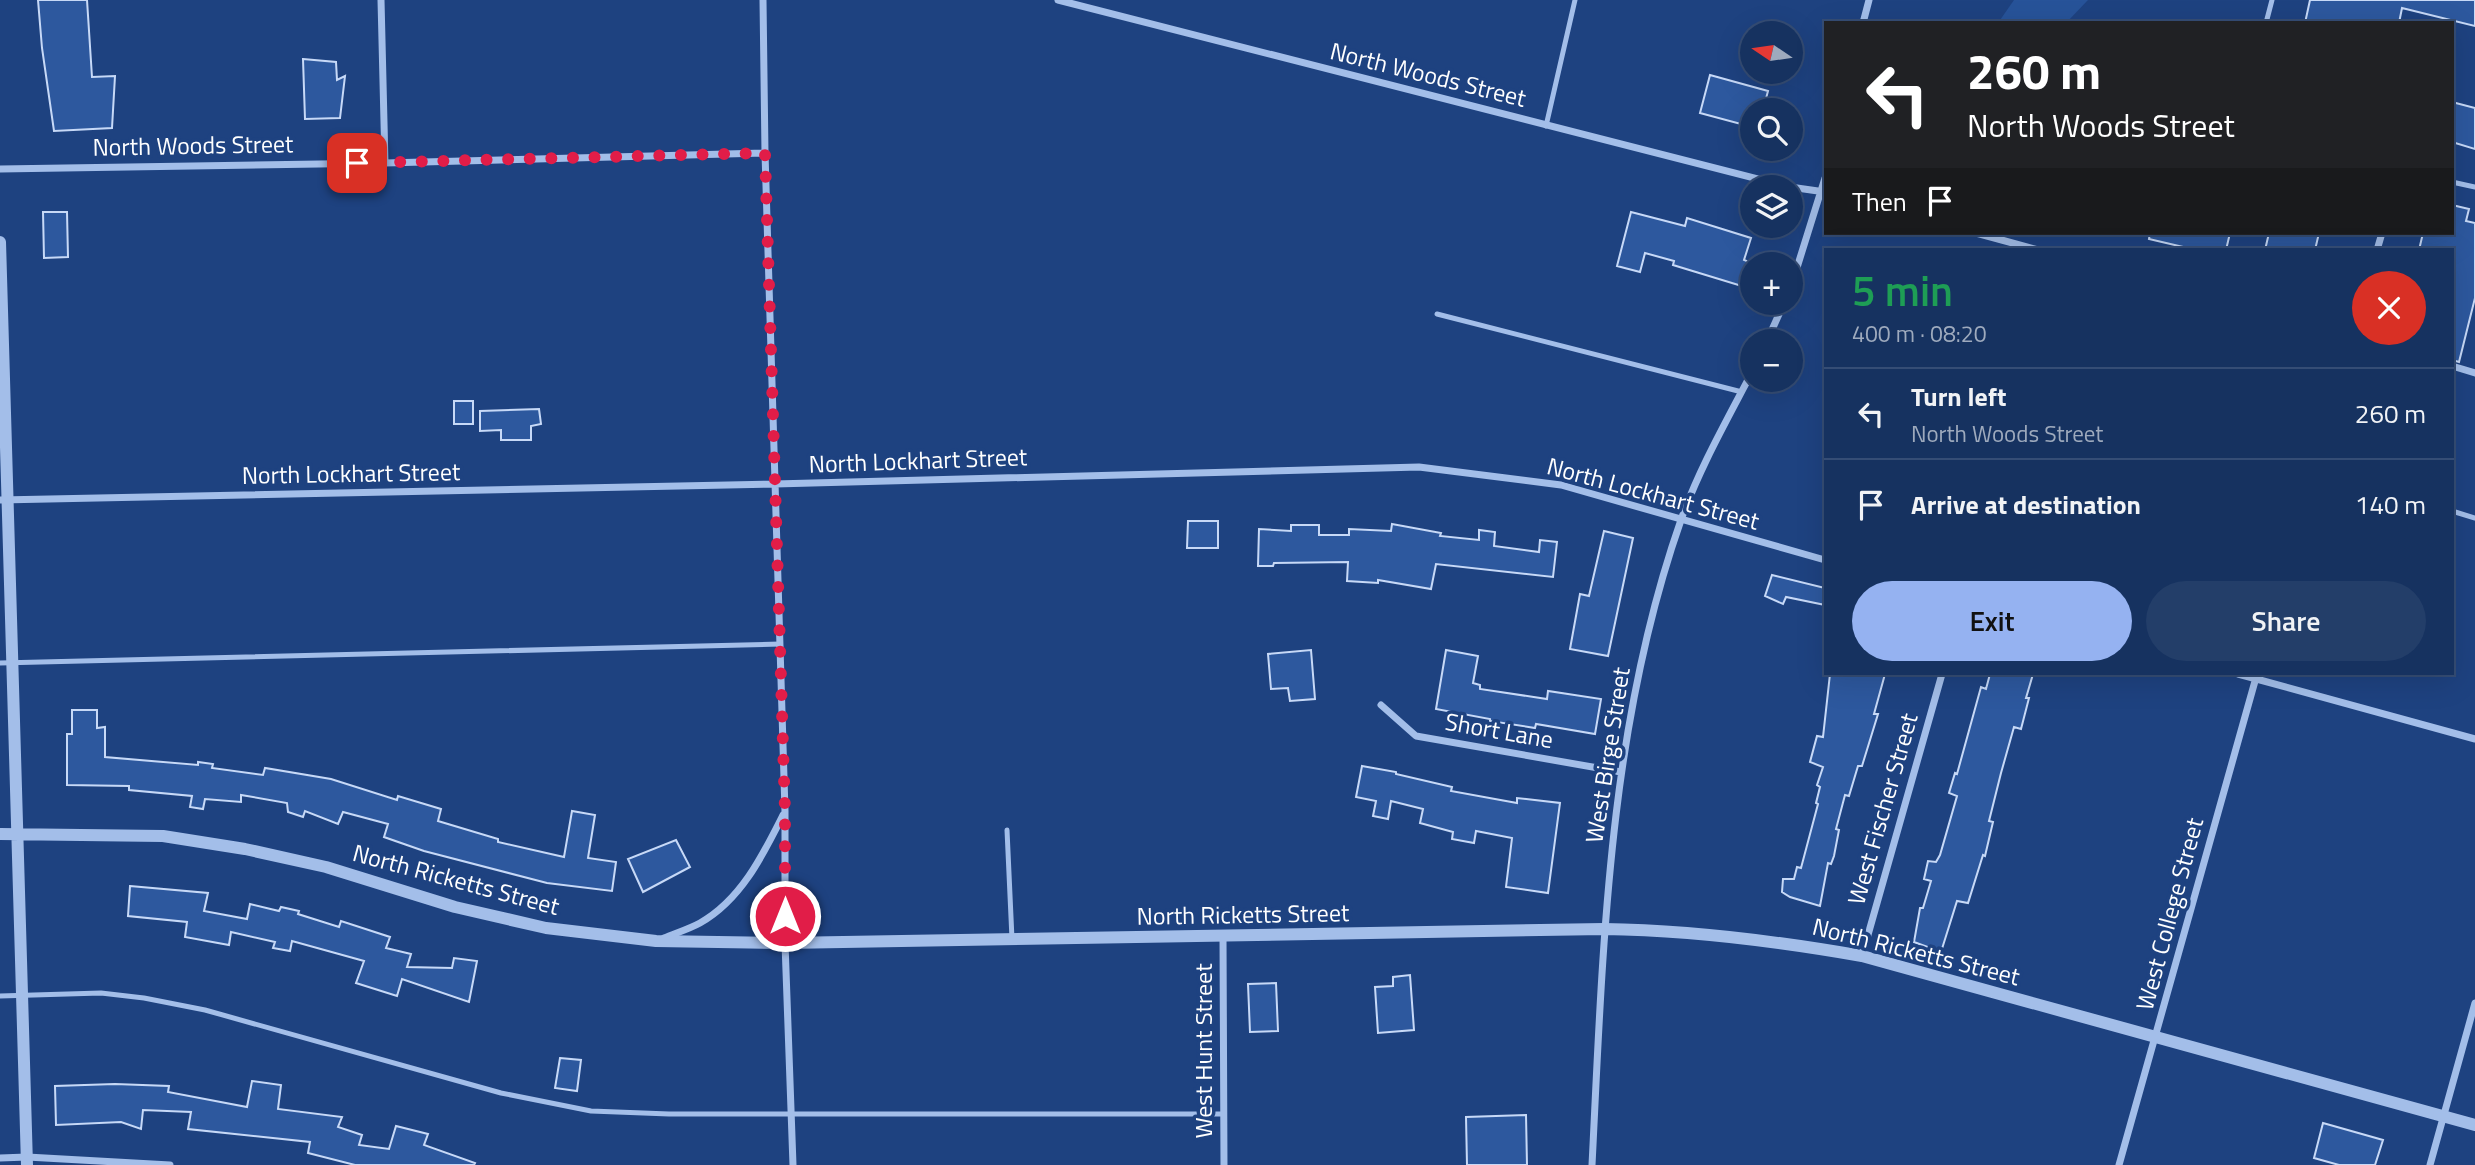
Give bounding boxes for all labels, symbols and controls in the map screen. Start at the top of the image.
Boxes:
north arrow [1740,21,1802,84]
map controls [1740,21,1803,392]
street label: North Woods Street [1326,32,1531,116]
text: 260 m [1967,33,2101,108]
icon: left [1852,49,1943,140]
button: search [1740,98,1803,161]
text: North Woods Street [1967,101,2235,149]
street label: North Woods Street [92,125,294,165]
pin [327,133,387,193]
icon: arrive [338,144,376,182]
button: layers [1740,175,1803,238]
text: Then [1852,182,1907,221]
icon: arrive [1921,182,1959,220]
button: + [1740,252,1803,315]
text: 5 min [1852,258,1953,322]
button: close [2352,271,2426,345]
text: 400 m · 08:20 [1852,316,1987,351]
button: − [1740,329,1803,392]
text: Turn left [1911,377,2006,416]
text: 260 m [2355,394,2426,433]
icon: left [1852,395,1890,433]
text: North Woods Street [1911,416,2103,451]
street label: North Lockhart Street [808,438,1028,482]
street label: North Lockhart Street [1543,447,1764,539]
street label: North Lockhart Street [241,453,461,493]
text: Arrive at destination [1911,485,2141,524]
text: 140 m [2355,485,2426,524]
icon: arrive [1852,486,1890,524]
button: Exit [1852,581,2132,661]
button: Share [2146,581,2426,661]
street label: West Birge Street [1575,664,1639,845]
street label: Short Lane [1442,703,1556,757]
street label: West Fischer Street [1837,708,1927,909]
street label: West College Street [2126,813,2212,1014]
street label: North Ricketts Street [349,834,564,924]
position arrow [748,879,822,953]
street label: North Ricketts Street [1136,894,1350,934]
street label: North Ricketts Street [1809,908,2024,994]
street label: West Hunt Street [1185,963,1221,1139]

